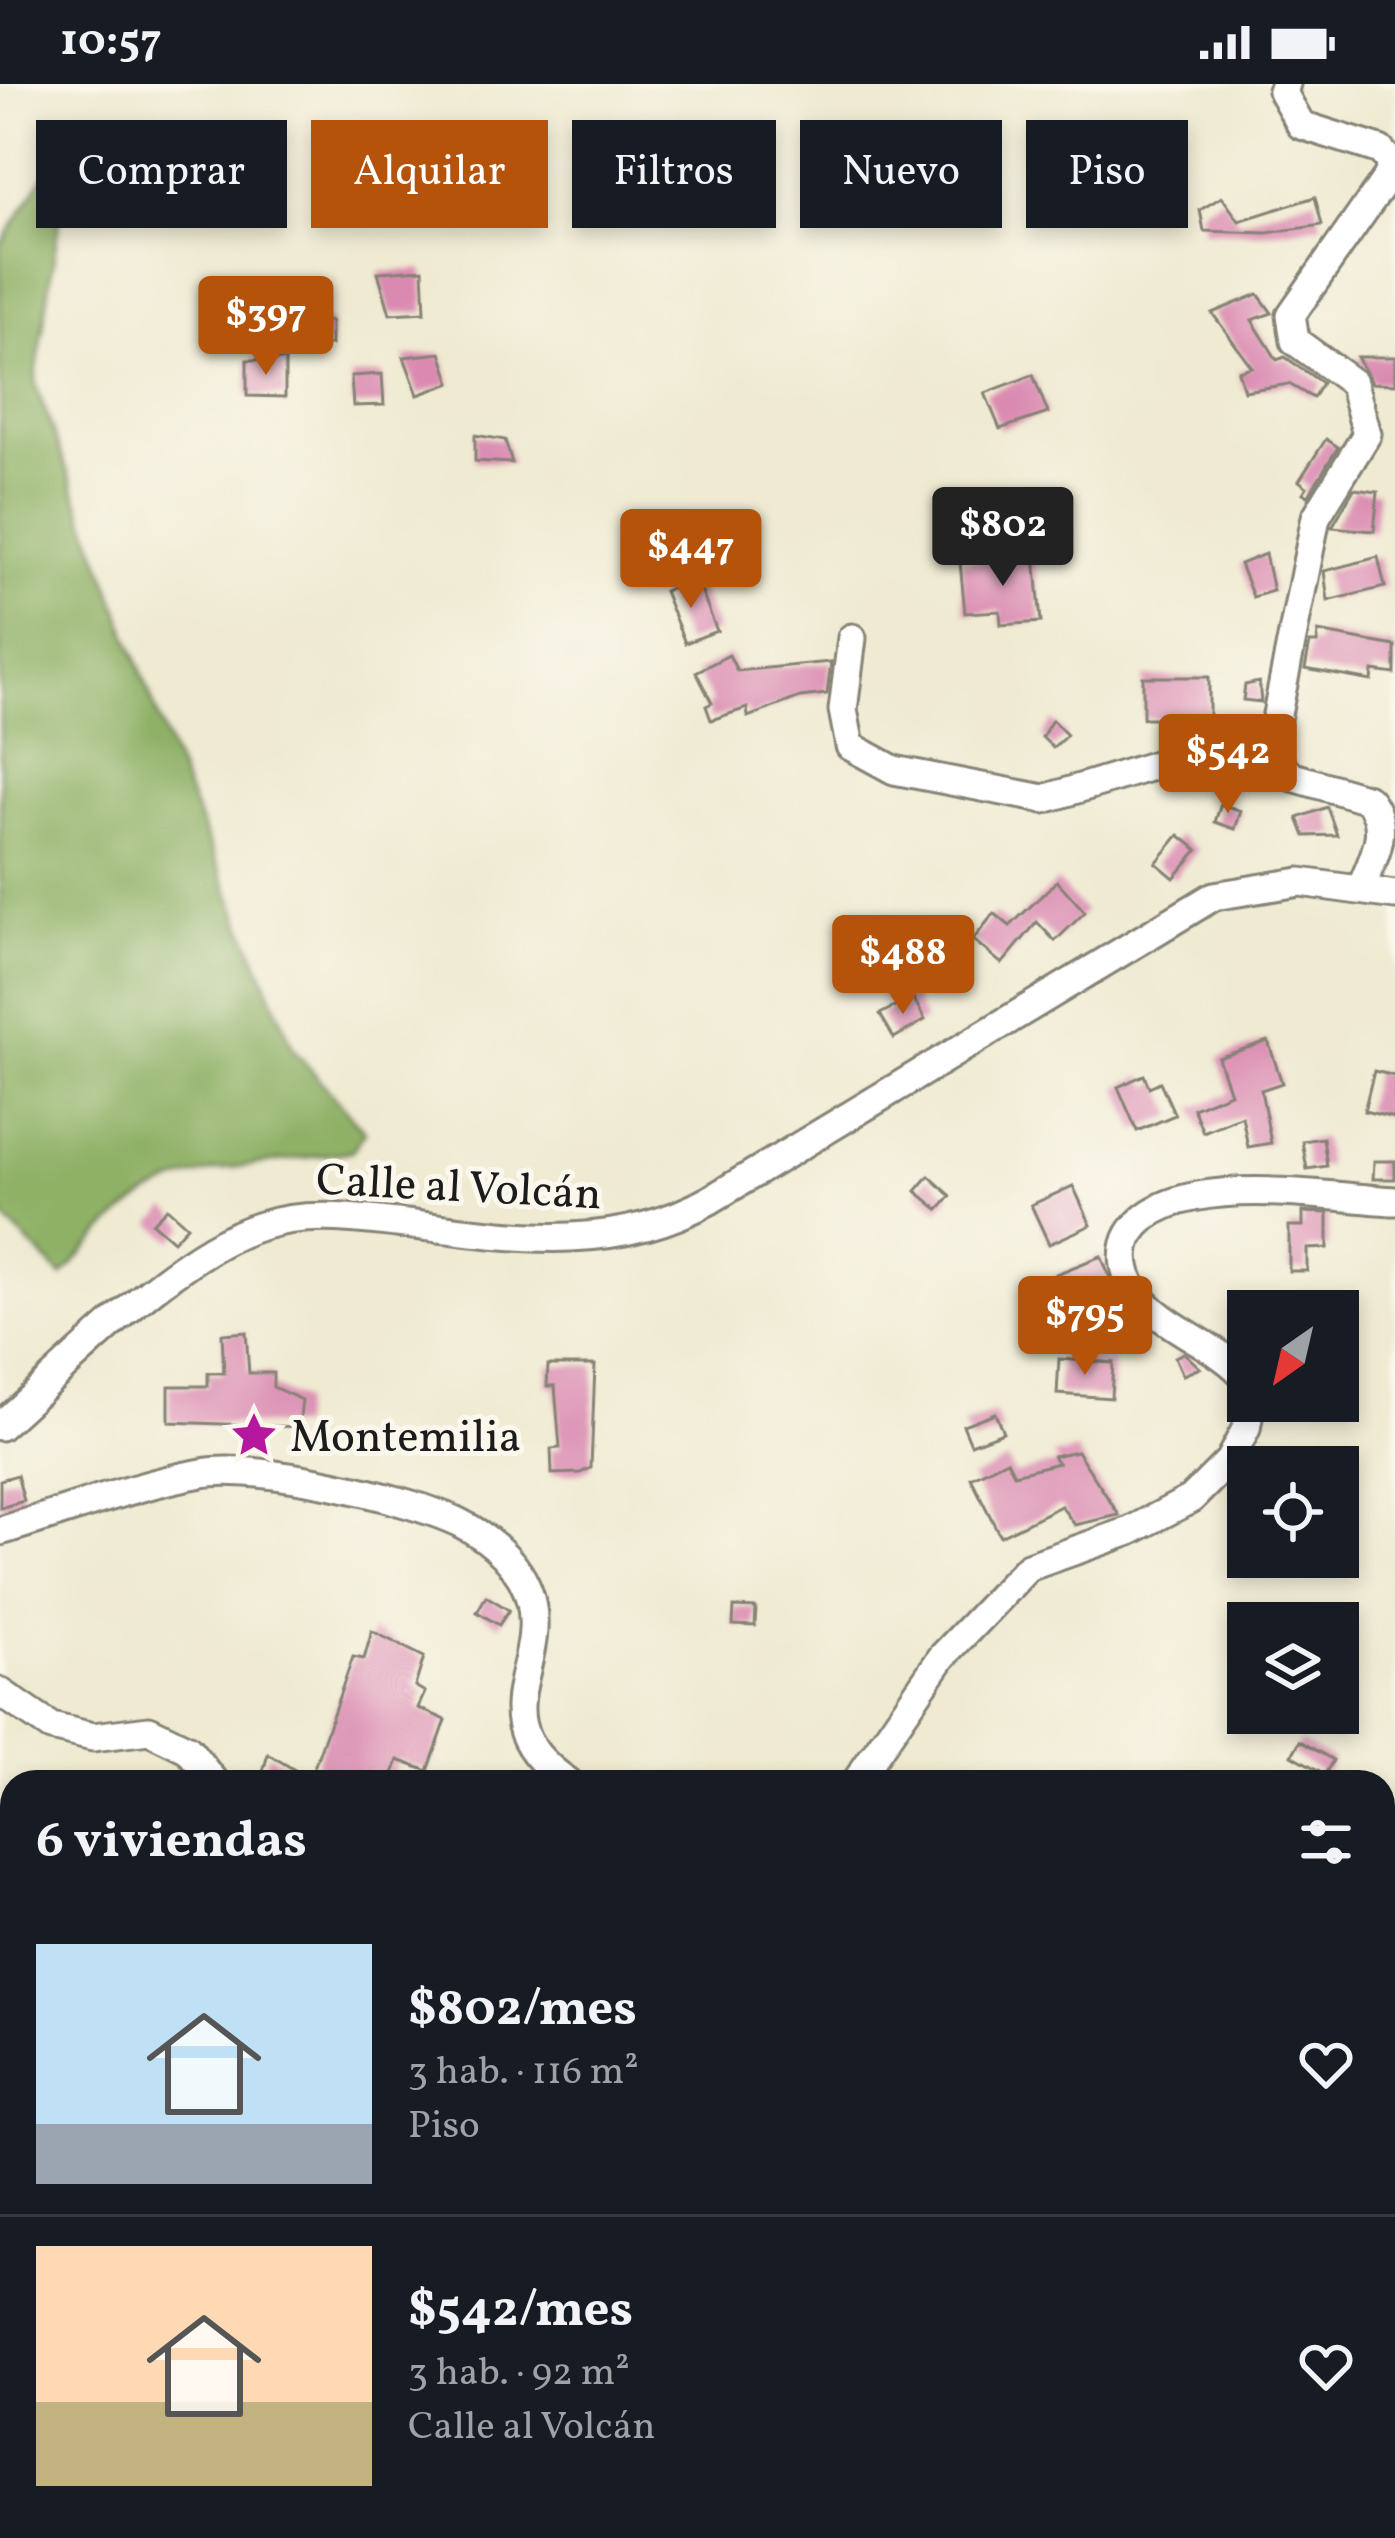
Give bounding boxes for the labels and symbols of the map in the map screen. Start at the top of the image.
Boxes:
pin: $397 [195,276,337,378]
pin: $802 [932,487,1074,589]
pin: $447 [620,509,762,611]
pin: $542 [1157,714,1299,816]
pin: $488 [832,915,974,1017]
street label: Calle al Volcán [315,1151,603,1228]
pin: $795 [1014,1276,1156,1378]
north arrow [1227,1290,1359,1422]
place label: Montemilia [290,1408,521,1471]
place icon: Montemilia [229,1410,279,1460]

